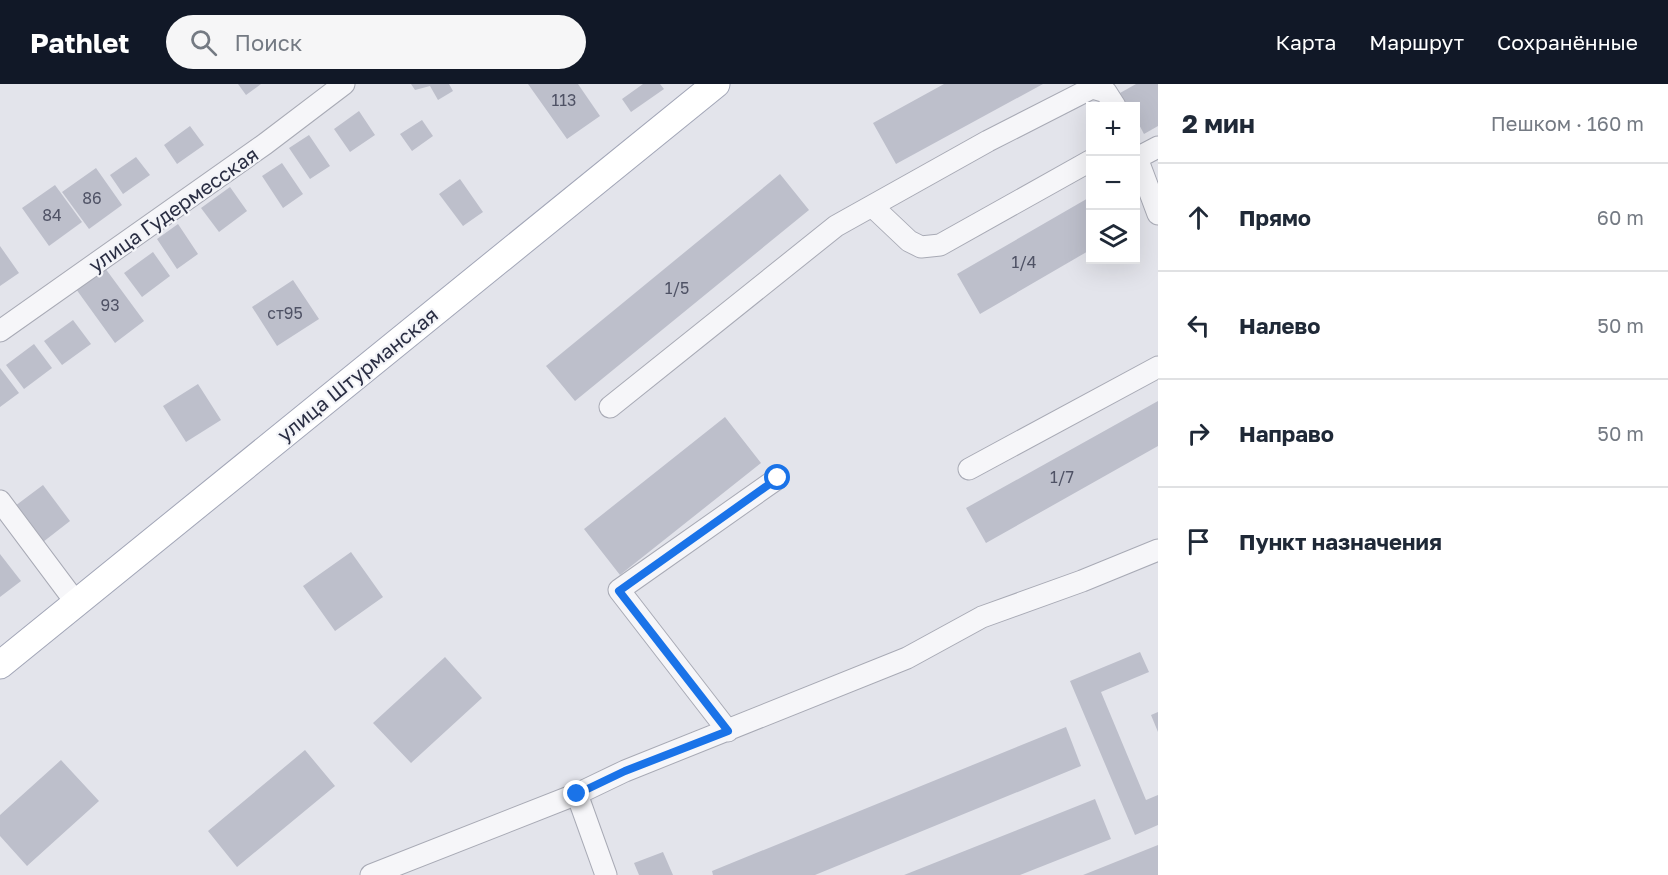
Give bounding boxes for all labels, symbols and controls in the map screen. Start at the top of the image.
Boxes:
search box [166,15,586,69]
text: Pathlet [30,26,130,59]
icon: search [187,26,220,59]
text: Поиск [235,29,302,56]
text: Карта [1275,29,1336,55]
text: Маршрут [1369,29,1464,55]
text: Сохранённые [1497,29,1638,55]
house number: 113 [552,90,576,110]
map controls [1086,102,1140,264]
button: + [1086,102,1140,156]
text: 2 мин [1182,108,1255,139]
text: Пешком · 160 m [1491,111,1644,135]
street label: улица Гудермесская [84,141,262,277]
button: − [1086,156,1140,210]
house number: 86 [82,188,102,208]
icon: ahead [1182,201,1215,234]
text: Прямо [1239,204,1311,231]
house number: 84 [42,205,62,225]
text: 60 m [1597,205,1644,229]
button: layers [1086,210,1140,264]
house number: 1/4 [1011,252,1037,272]
house number: 1/5 [665,278,689,298]
house number: 93 [100,295,120,315]
street label: улица Штурманская [272,302,442,446]
house number: ст95 [267,303,303,323]
icon: left [1182,309,1215,342]
text: Налево [1239,312,1321,339]
text: 50 m [1597,313,1644,337]
icon: right [1182,417,1215,450]
text: Направо [1239,420,1334,447]
text: 50 m [1597,421,1644,445]
route start [764,464,790,490]
house number: 1/7 [1050,467,1074,487]
icon: arrive [1182,525,1215,558]
text: Пункт назначения [1239,528,1442,555]
route end [563,780,589,806]

